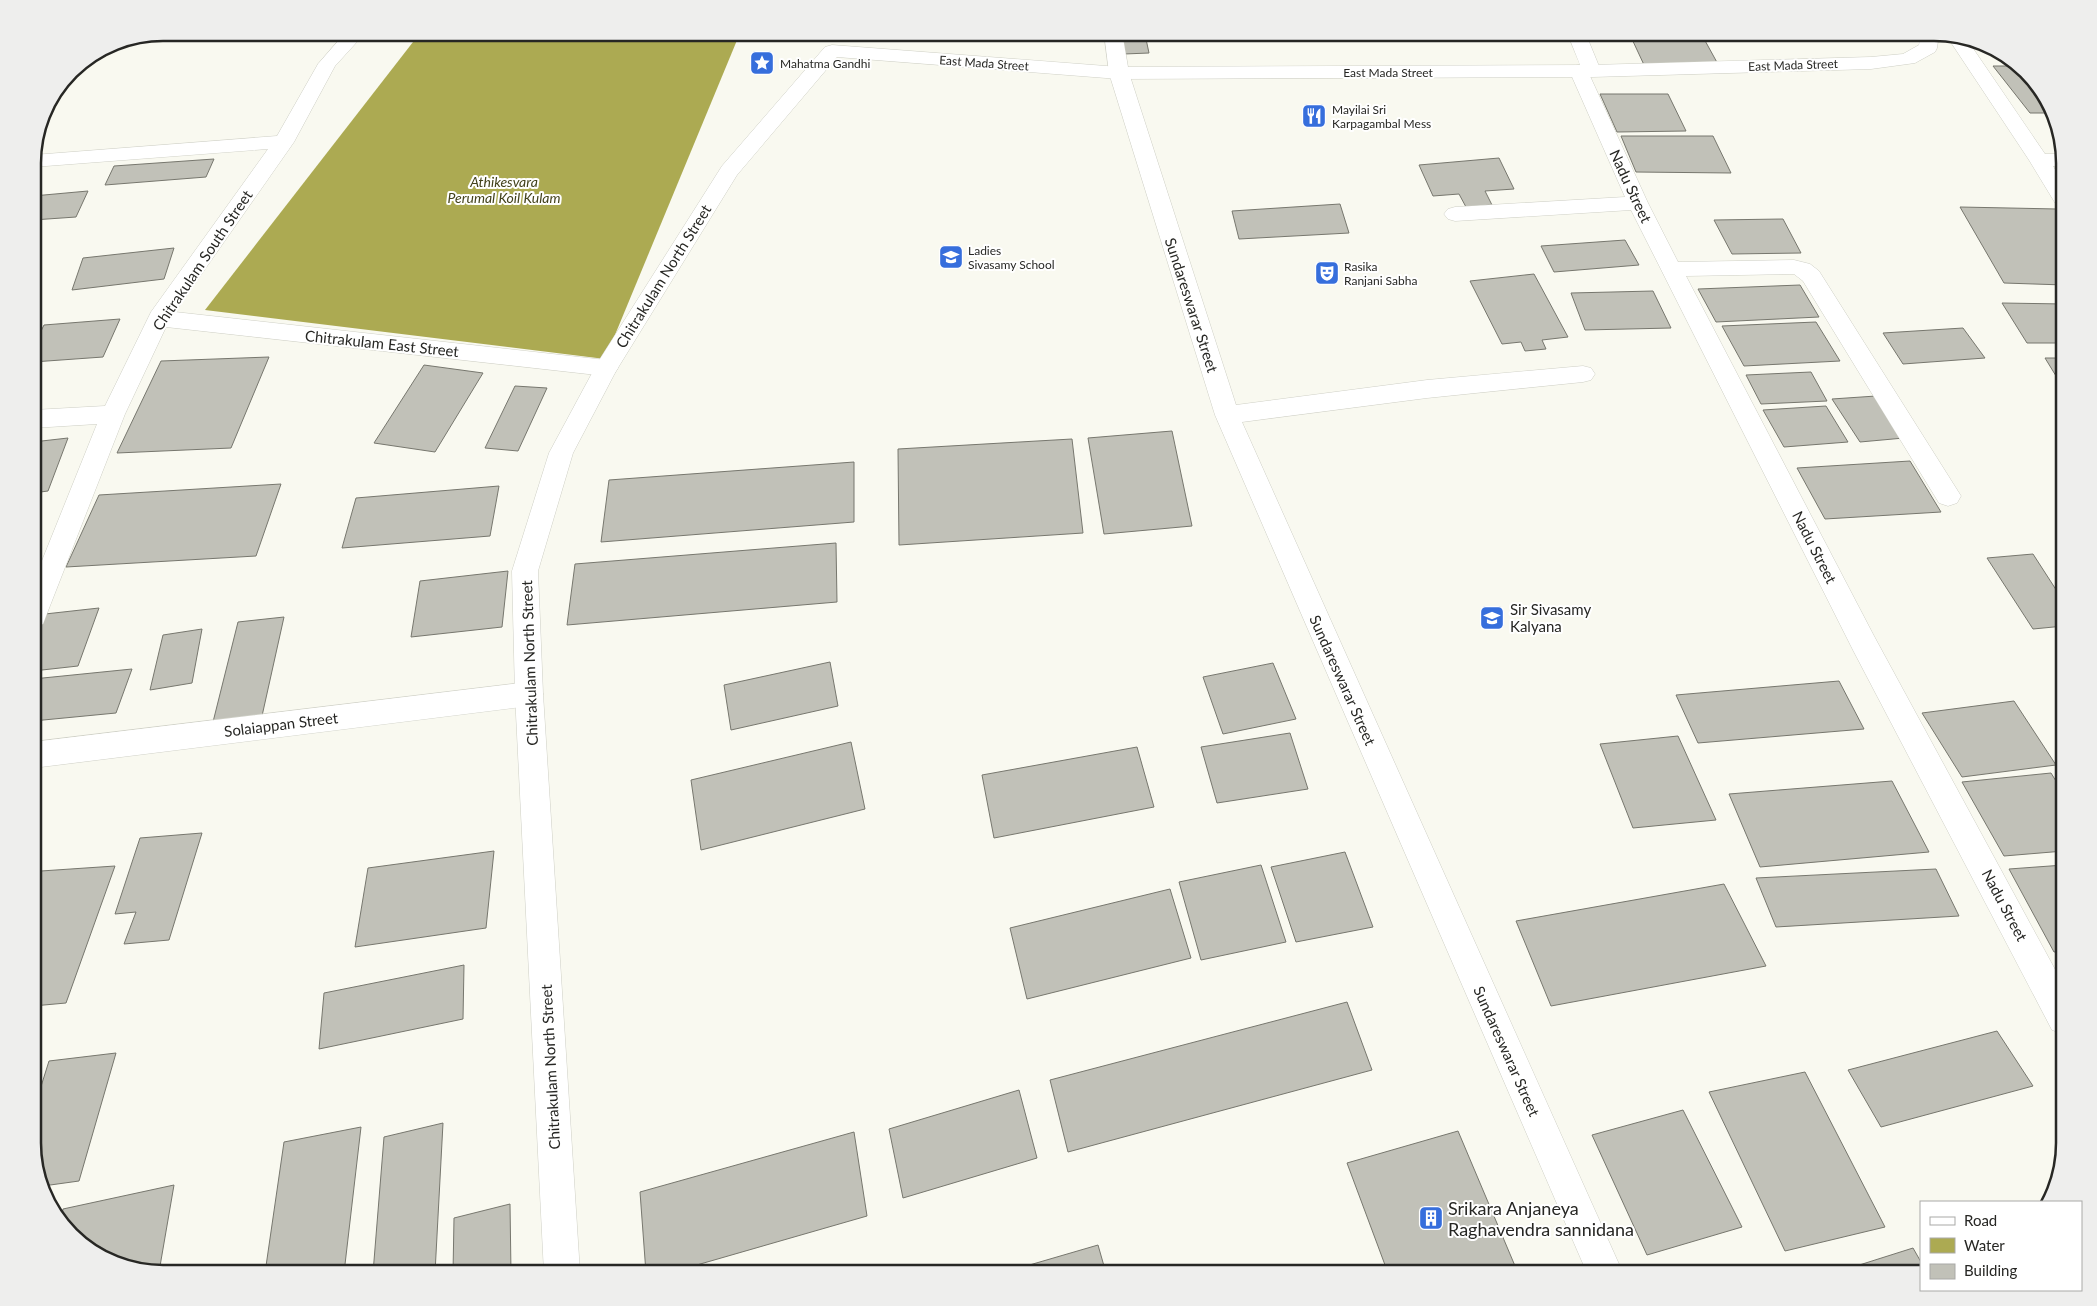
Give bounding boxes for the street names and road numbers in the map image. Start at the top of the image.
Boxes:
street label: East Mada Street [939,52,1030,74]
street label: East Mada Street [1748,56,1839,74]
street label: East Mada Street [1343,65,1434,80]
street label: Nadu Street [1606,146,1656,226]
street label: Chitrakulam South Street [148,186,256,334]
street label: Chitrakulam North Street [611,200,715,351]
street label: Sundareswarar Street [1162,235,1222,375]
street label: Chitrakulam East Street [304,326,460,360]
street label: Nadu Street [1789,508,1841,587]
street label: Chitrakulam North Street [517,579,541,746]
street label: Sundareswarar Street [1306,612,1380,748]
street label: Solaiappan Street [223,708,340,740]
street label: Nadu Street [1979,866,2032,945]
street label: Chitrakulam North Street [537,983,563,1150]
street label: Sundareswarar Street [1470,983,1544,1119]

